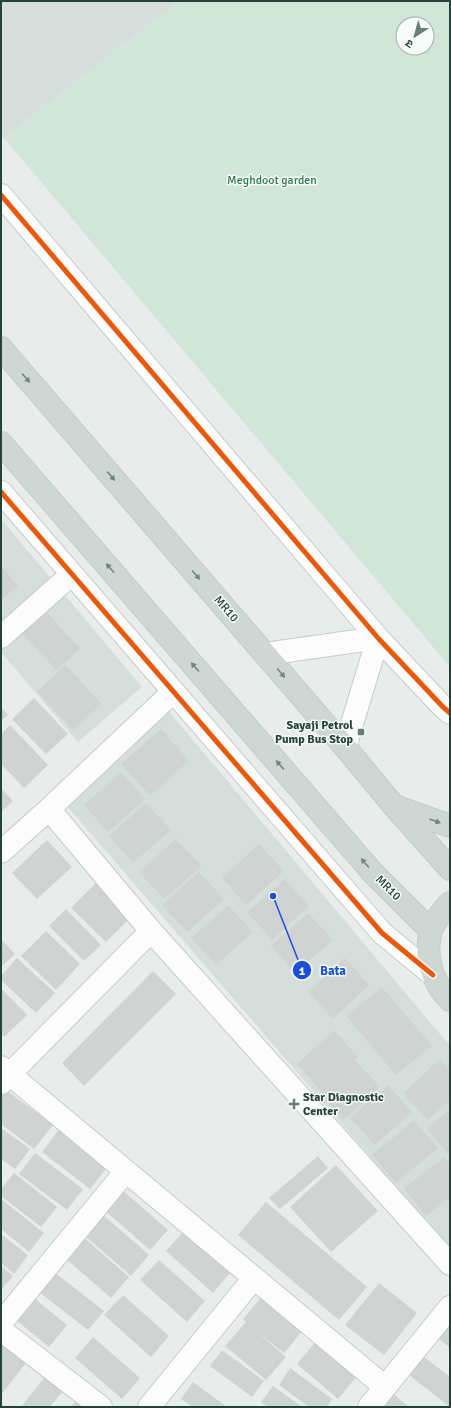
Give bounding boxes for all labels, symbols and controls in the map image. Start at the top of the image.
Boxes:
north arrow [395,16,435,56]
text: उ [403,36,416,51]
park label: Meghdoot garden [227,173,317,188]
one-way arrow [22,373,31,383]
one-way arrow [107,471,116,482]
one-way arrow [105,563,114,574]
one-way arrow [192,569,201,580]
street label: MR10 [211,593,241,625]
one-way arrow [190,661,199,672]
one-way arrow [277,668,286,678]
place label: Sayaji Petrol Pump Bus Stop [275,718,354,747]
marker: Sayaji Petrol Pump Bus Stop [356,727,366,737]
one-way arrow [275,760,284,770]
one-way arrow [429,818,441,824]
one-way arrow [360,858,369,869]
street label: MR10 [372,872,404,904]
callout: Bata [292,958,354,983]
text: Bata [320,963,346,979]
text: 1 [299,964,306,979]
place label: Star Diagnostic Center [303,1090,384,1119]
marker: Star Diagnostic Center [288,1098,300,1110]

